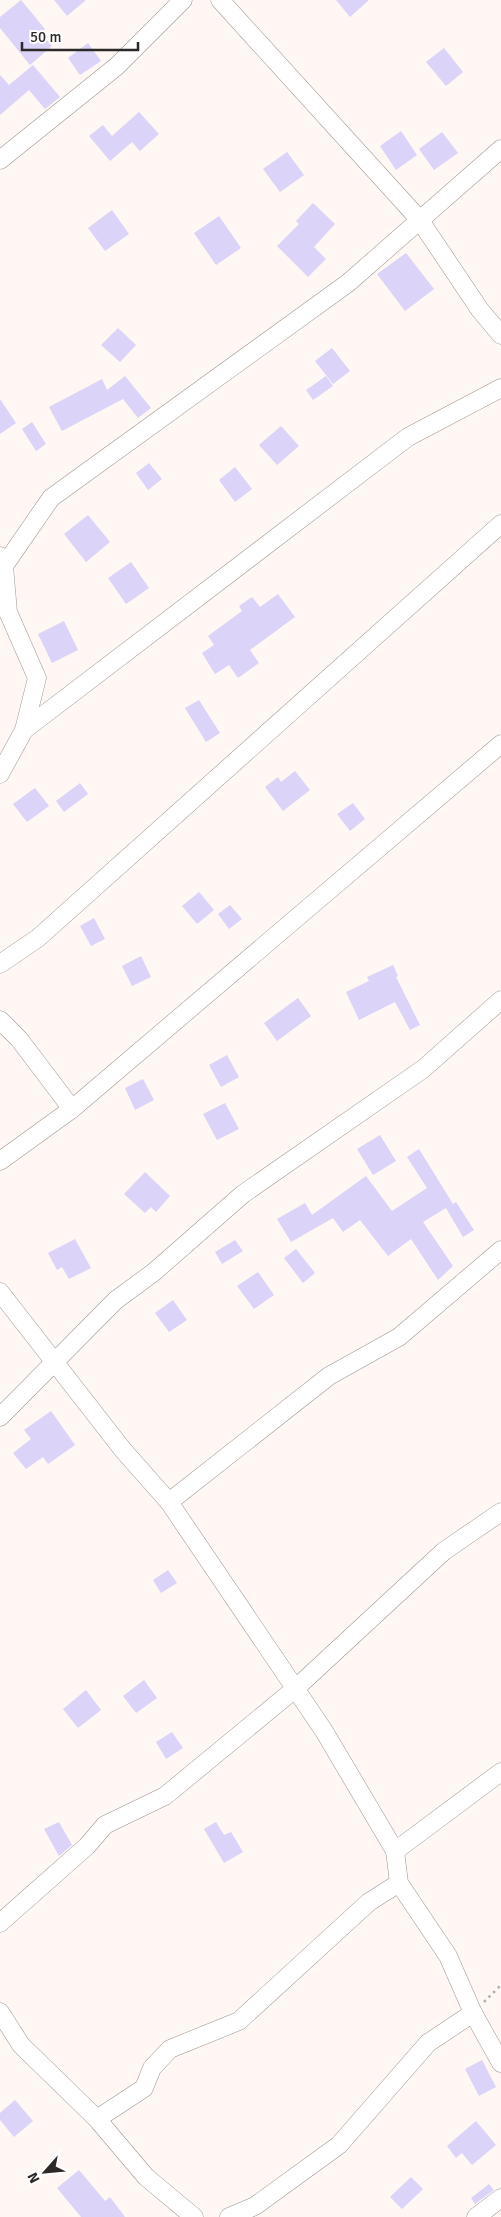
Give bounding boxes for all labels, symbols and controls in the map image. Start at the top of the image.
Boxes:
scale bar [22,20,139,52]
text: 50 m [30,28,61,46]
north arrow [20,2147,70,2197]
text: N [24,2169,44,2186]

